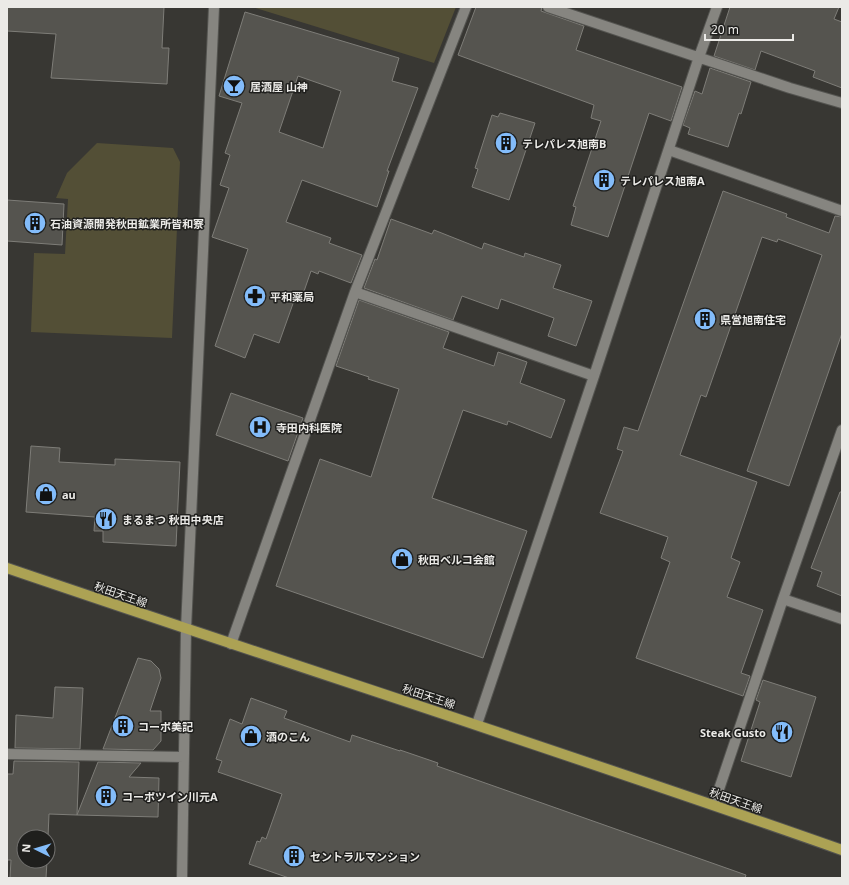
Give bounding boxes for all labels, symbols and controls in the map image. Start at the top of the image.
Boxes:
scale bar [705,16,793,42]
text: 20 m [711,21,739,38]
bar icon: 居酒屋 山神 [221,73,247,99]
place label: 居酒屋 山神 [250,79,308,94]
building icon: テレパレス旭南B [493,130,519,156]
place label: テレパレス旭南B [522,136,606,151]
building icon: テレパレス旭南A [591,167,617,193]
place label: テレパレス旭南A [620,173,705,188]
building icon: 石油資源開発秋田鉱業所皆和寮 [22,210,48,236]
place label: 石油資源開発秋田鉱業所皆和寮 [50,216,204,231]
pharmacy icon: 平和薬局 [242,283,268,309]
place label: 平和薬局 [270,289,314,304]
building icon: 県営旭南住宅 [692,306,718,332]
place label: 県営旭南住宅 [720,312,786,327]
hospital icon: 寺田内科医院 [247,414,273,440]
place label: 寺田内科医院 [276,420,342,435]
shop icon: au [33,481,59,507]
place label: au [62,487,76,502]
restaurant icon: まるまつ 秋田中央店 [93,506,119,532]
place label: まるまつ 秋田中央店 [122,512,224,527]
shop icon: 秋田ベルコ会館 [389,546,415,572]
place label: 秋田ベルコ会館 [418,552,495,567]
street label: 秋田天王線 [93,578,149,610]
street label: 秋田天王線 [401,680,457,712]
building icon: コーポ美記 [110,713,136,739]
place label: コーポ美記 [138,719,193,734]
restaurant icon: Steak Gusto [769,719,795,745]
shop icon: 酒のこん [238,723,264,749]
place label: Steak Gusto [700,725,766,740]
place label: 酒のこん [266,729,310,744]
building icon: コーポツイン川元A [93,783,119,809]
street label: 秋田天王線 [708,784,764,816]
place label: コーポツイン川元A [122,789,218,804]
north arrow [16,829,56,869]
text: N [18,843,33,853]
building icon: セントラルマンション [281,843,307,869]
place label: セントラルマンション [310,849,420,864]

